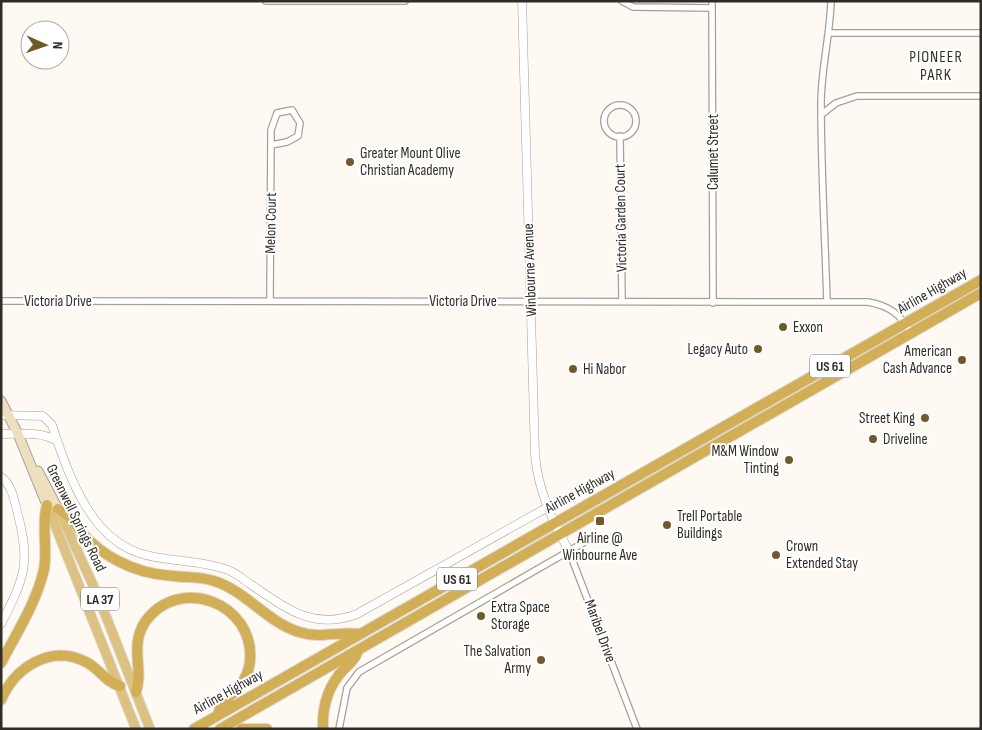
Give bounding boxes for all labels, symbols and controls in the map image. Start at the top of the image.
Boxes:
north arrow [20,20,70,70]
text: N [49,41,66,49]
district label: PIONEER PARK [909,48,963,85]
street label: Calumet Street [704,114,723,190]
place label: Greater Mount Olive Christian Academy [360,144,460,180]
marker: Greater Mount Olive Christian Academy [344,156,356,168]
street label: Victoria Garden Court [611,163,631,272]
street label: Melon Court [261,192,281,254]
street label: Winbourne Avenue [519,223,541,317]
street label: Airline Highway [893,263,970,319]
street label: Victoria Drive [24,292,92,311]
street label: Victoria Drive [429,292,497,311]
place label: Exxon [793,318,823,337]
marker: Exxon [777,321,789,333]
place label: Legacy Auto [688,340,748,359]
place label: American Cash Advance [883,342,952,378]
marker: Legacy Auto [752,343,764,355]
road number: US 61 [810,354,850,378]
marker: American Cash Advance [956,354,968,366]
place label: Hi Nabor [583,360,627,379]
marker: Hi Nabor [567,363,579,375]
place label: Street King [859,409,915,428]
marker: Street King [919,412,931,424]
place label: Driveline [883,430,928,449]
marker: Driveline [867,433,879,445]
place label: M&M Window Tinting [711,442,780,478]
marker: M&M Window Tinting [783,454,795,466]
street label: Greenwell Springs Road [42,461,110,575]
street label: Airline Highway [541,464,618,518]
place label: Trell Portable Buildings [677,507,742,543]
marker: Airline @ Winbourne Ave [594,515,606,527]
marker: Trell Portable Buildings [661,519,673,531]
place label: Airline @ Winbourne Ave [563,529,637,565]
place label: Crown Extended Stay [786,537,858,573]
marker: Crown Extended Stay [770,549,782,561]
road number: US 61 [437,568,477,590]
road number: LA 37 [81,588,119,610]
street label: Maribel Drive [580,597,620,665]
place label: Extra Space Storage [491,598,550,634]
marker: Extra Space Storage [475,610,487,622]
place label: The Salvation Army [464,642,531,678]
marker: The Salvation Army [535,654,547,666]
street label: Airline Highway [189,665,266,719]

